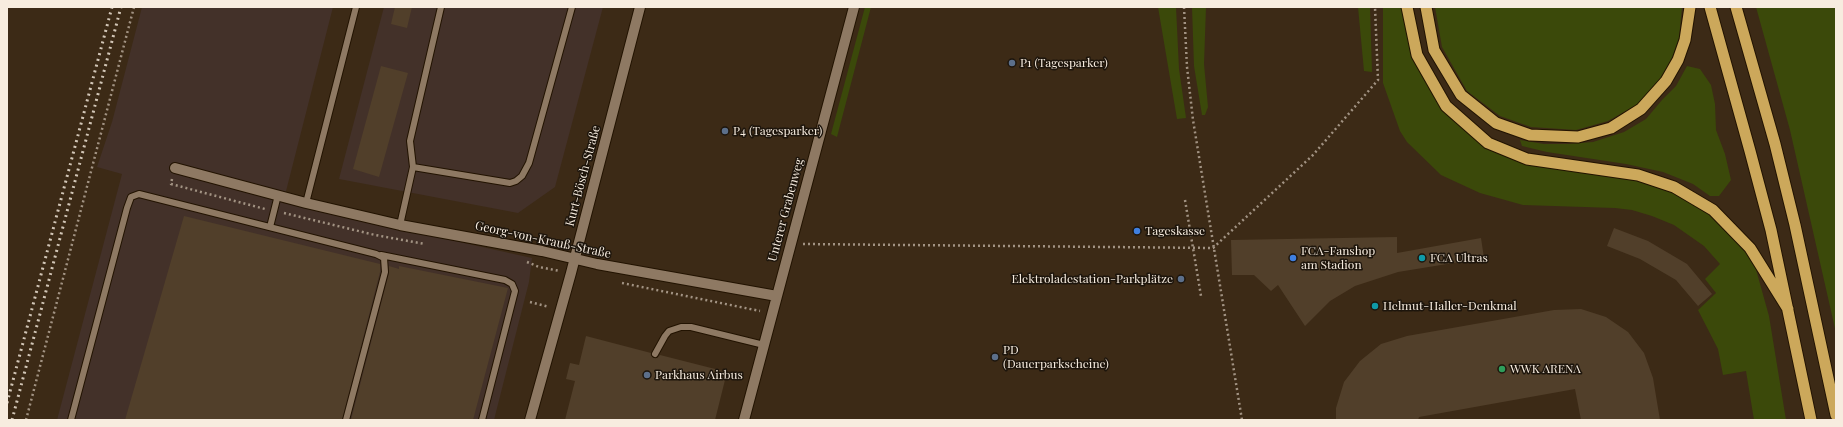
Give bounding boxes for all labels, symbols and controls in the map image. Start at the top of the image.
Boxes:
place label: P1 (Tagesparker) [1020,56,1108,70]
marker: P1 (Tagesparker) [1007,58,1017,68]
street label: Kurt-Bösch-Straße [563,124,603,228]
place label: P4 (Tagesparker) [733,124,822,138]
marker: P4 (Tagesparker) [720,126,730,136]
street label: Unterer Grabenweg [765,157,807,263]
street label: Georg-von-Krauß-Straße [474,219,612,261]
place label: Tageskasse [1145,224,1205,238]
marker: Tageskasse [1132,226,1142,236]
place label: FCA-Fanshop am Stadion [1301,244,1375,272]
place label: FCA Ultras [1430,251,1488,265]
marker: FCA-Fanshop am Stadion [1288,253,1298,263]
marker: FCA Ultras [1417,253,1427,263]
place label: Elektroladestation-Parkplätze [1011,272,1173,286]
marker: Elektroladestation-Parkplätze [1176,274,1186,284]
place label: Helmut-Haller-Denkmal [1383,299,1517,313]
marker: Helmut-Haller-Denkmal [1370,301,1380,311]
place label: PD (Dauerparkscheine) [1003,343,1109,371]
marker: PD (Dauerparkscheine) [990,352,1000,362]
place label: WWK ARENA [1510,362,1581,376]
marker: WWK ARENA [1497,364,1507,374]
place label: Parkhaus Airbus [655,368,743,382]
marker: Parkhaus Airbus [642,370,652,380]

